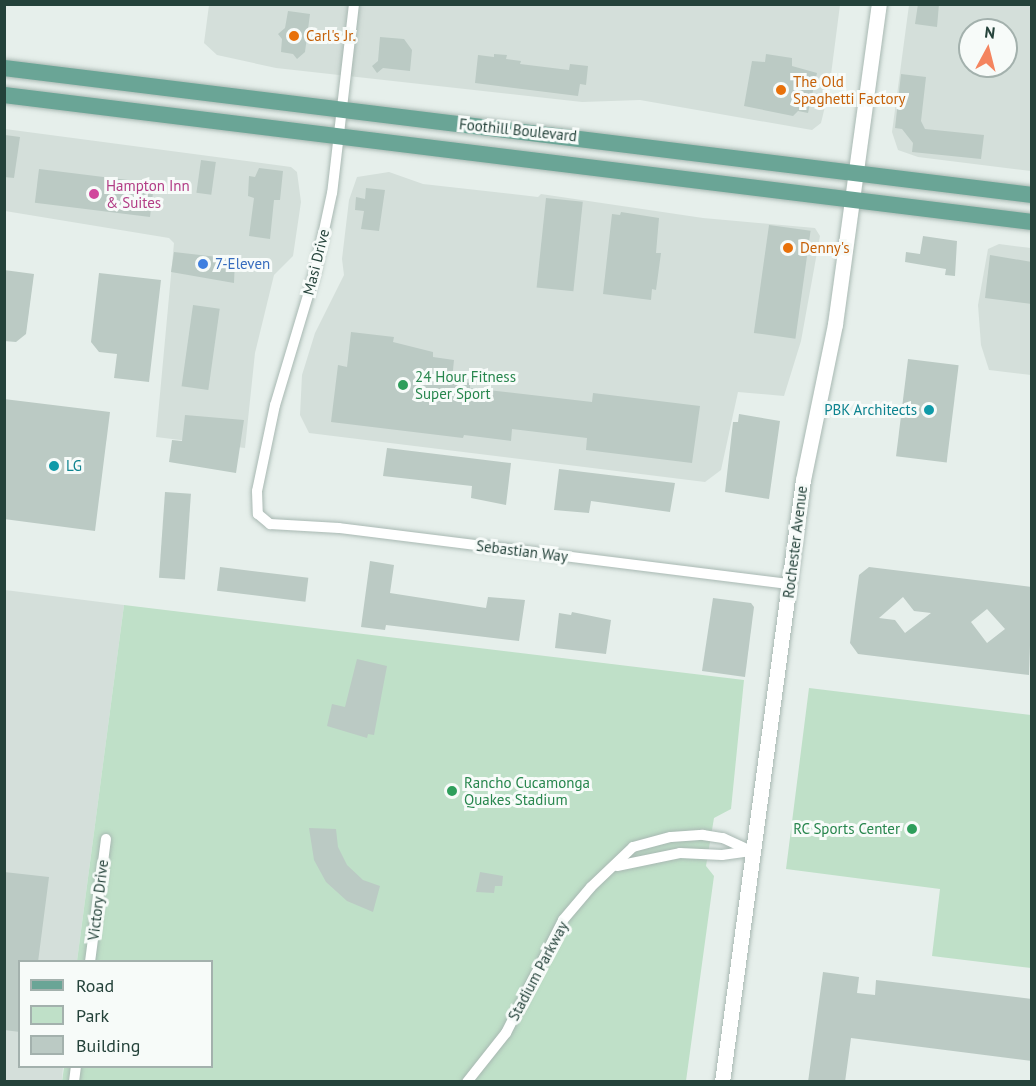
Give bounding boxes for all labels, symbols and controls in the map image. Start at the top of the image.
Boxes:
north arrow [958,18,1018,78]
text: N [984,22,996,43]
place label: Carl's Jr. [306,27,356,45]
marker: Carl's Jr. [287,29,301,43]
place label: The Old Spaghetti Factory [793,72,906,107]
marker: The Old Spaghetti Factory [774,83,788,97]
street label: Foothill Boulevard [458,115,578,145]
place label: Hampton Inn & Suites [106,176,190,211]
marker: Hampton Inn & Suites [87,187,101,201]
street label: Masi Drive [299,227,333,297]
place label: Denny's [800,239,849,257]
marker: Denny's [781,241,795,255]
place label: 7-Eleven [215,255,270,273]
marker: 7-Eleven [196,257,210,271]
place label: 24 Hour Fitness Super Sport [415,367,516,402]
marker: 24 Hour Fitness Super Sport [396,378,410,392]
place label: PBK Architects [823,401,917,419]
marker: PBK Architects [922,403,936,417]
place label: LG [66,457,82,475]
marker: LG [47,459,61,473]
street label: Rochester Avenue [779,485,811,599]
street label: Sebastian Way [475,536,569,566]
place label: Rancho Cucamonga Quakes Stadium [464,773,590,808]
marker: Rancho Cucamonga Quakes Stadium [445,784,459,798]
place label: RC Sports Center [793,820,900,838]
marker: RC Sports Center [905,822,919,836]
street label: Victory Drive [84,858,112,942]
street label: Stadium Parkway [504,918,572,1024]
legend [18,960,213,1068]
text: Road [76,974,114,997]
text: Park [76,1004,109,1027]
text: Building [76,1034,140,1057]

